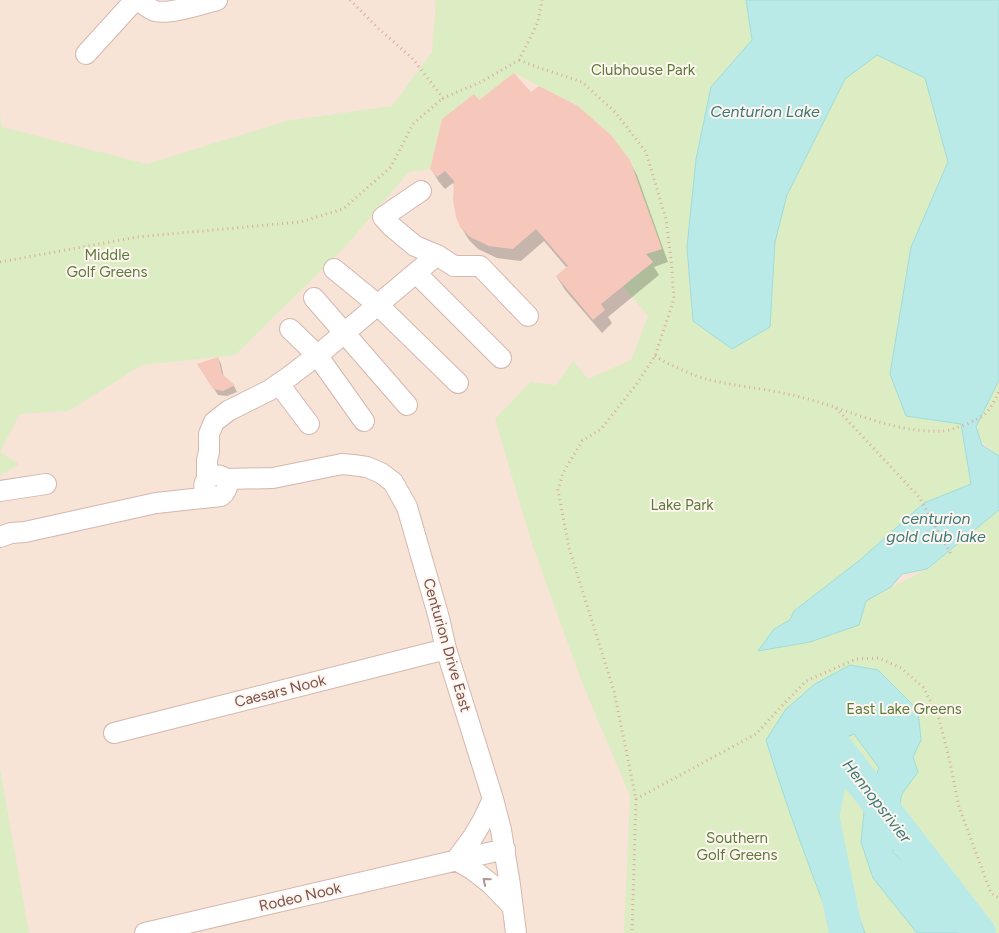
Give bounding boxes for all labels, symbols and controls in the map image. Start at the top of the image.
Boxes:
park label: Clubhouse Park [591,61,696,79]
water label: Centurion Lake [710,102,820,121]
park label: Middle Golf Greens [67,246,147,281]
park label: Lake Park [651,496,714,514]
water label: centurion gold club lake [886,509,986,546]
street label: Centurion Drive East [419,576,475,714]
street label: Caesars Nook [233,671,328,711]
park label: East Lake Greens [846,700,962,718]
water label: Hennopsrivier [839,756,916,847]
park label: Southern Golf Greens [697,829,777,864]
one-way arrow [483,877,492,886]
street label: Rodeo Nook [257,879,344,915]

